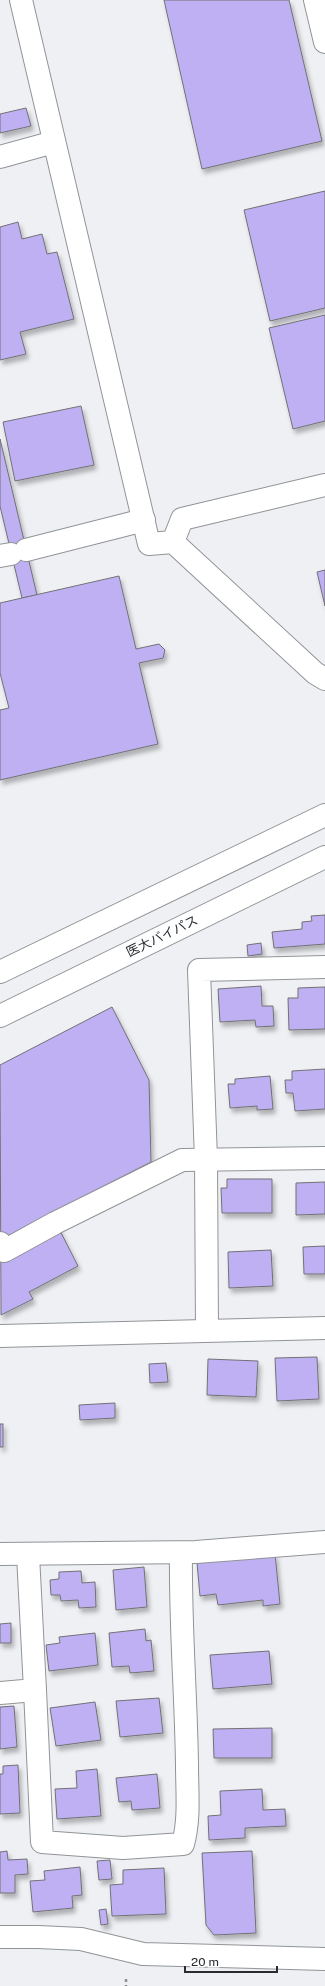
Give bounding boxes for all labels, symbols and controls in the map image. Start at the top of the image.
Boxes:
street label: 医大バイパス [124,912,200,960]
scale bar [185,1948,277,1974]
text: 20 m [191,1955,219,1969]

